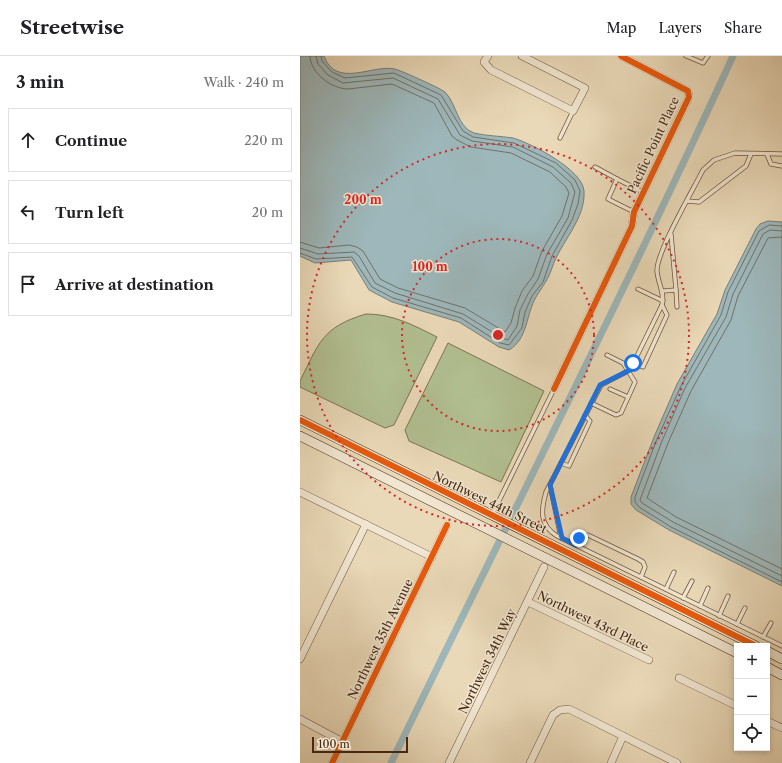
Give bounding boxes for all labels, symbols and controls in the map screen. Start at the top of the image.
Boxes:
text: Streetwise [20,16,124,39]
text: Map [606,19,636,37]
text: Layers [658,19,702,37]
text: Share [724,19,762,37]
text: 3 min [16,72,65,92]
text: Walk · 240 m [204,74,284,90]
street label: Pacific Point Place [624,94,682,196]
icon: ahead [17,129,39,151]
text: Continue [55,131,127,150]
text: 220 m [244,132,283,148]
text: 200 m [344,192,382,207]
icon: left [17,201,39,223]
text: Turn left [55,203,124,222]
text: 20 m [252,204,283,220]
text: 100 m [412,259,448,274]
icon: arrive [17,273,39,295]
text: Arrive at destination [55,275,214,294]
centre of rings [491,328,505,342]
route start [624,354,642,372]
street label: Northwest 44th Street [430,468,550,537]
route end [570,529,588,547]
street label: Northwest 35th Avenue [344,576,416,702]
street label: Northwest 43rd Place [535,587,651,655]
street label: Northwest 34th Way [455,606,519,716]
map controls [734,643,770,751]
button: + [734,643,770,679]
button: − [734,679,770,715]
button: locate [734,715,770,751]
scale bar [312,735,408,754]
text: 100 m [318,737,350,751]

